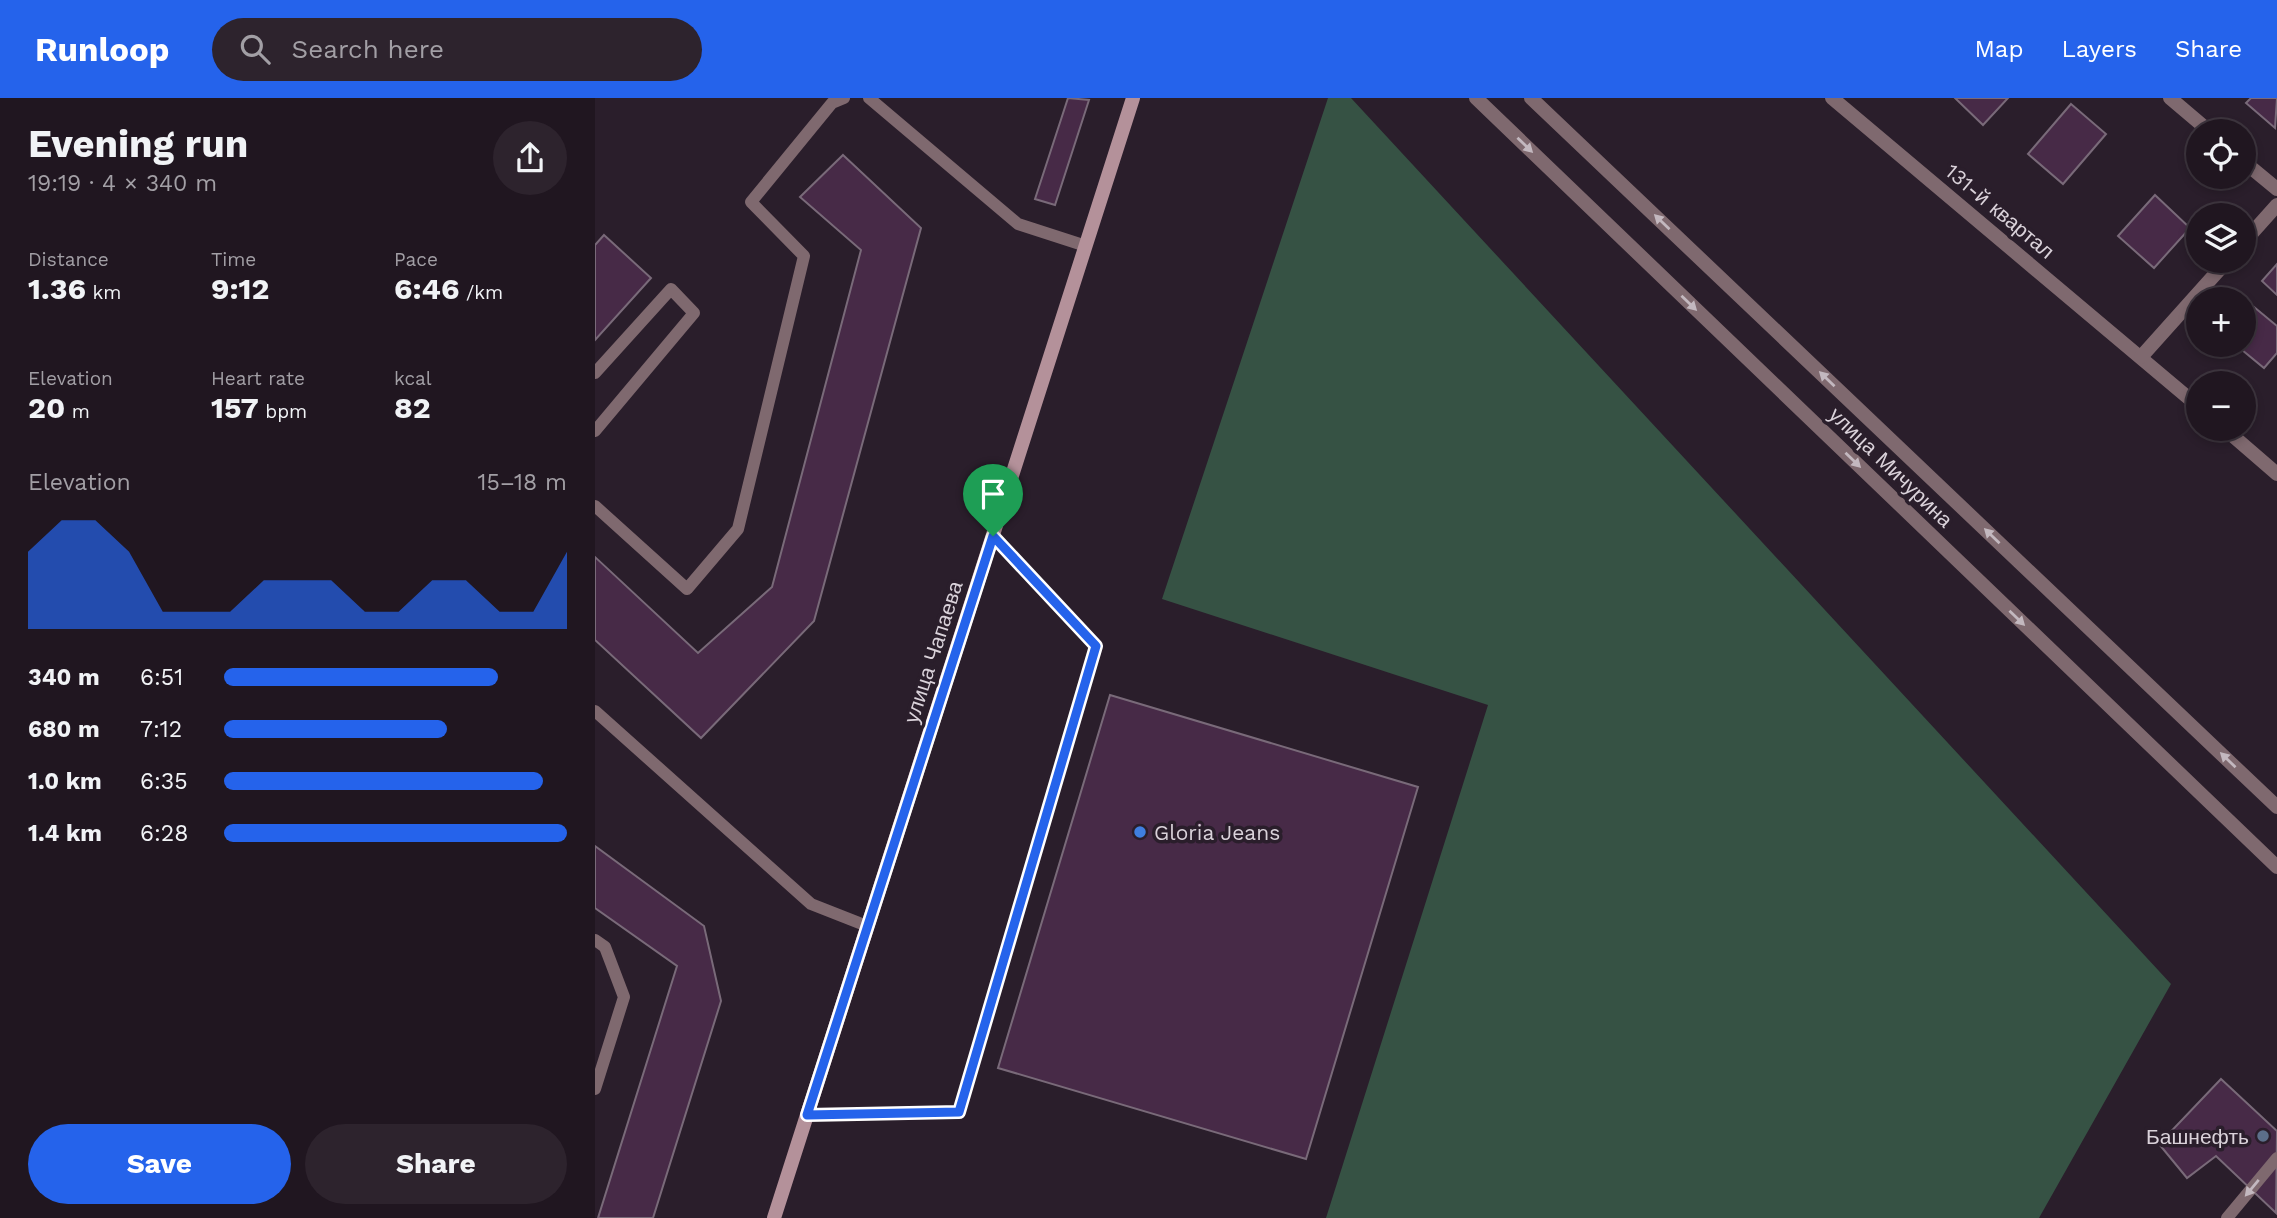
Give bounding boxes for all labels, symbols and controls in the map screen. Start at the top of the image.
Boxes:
search box [212,18,702,81]
text: Runloop [35,30,170,69]
icon: search [236,30,274,68]
text: Search here [292,34,444,64]
text: Map [1975,35,2023,63]
text: Layers [2061,35,2137,63]
text: Share [2175,35,2242,63]
map controls [2186,119,2256,441]
button: locate [2186,119,2256,189]
button: share [493,121,567,195]
text: Evening run [28,122,248,166]
one-way arrow [1516,137,1533,153]
street label: 131-й квартал [1940,158,2060,264]
text: 19:19 · 4 × 340 m [28,170,217,197]
button: layers [2186,203,2256,273]
one-way arrow [1654,215,1671,231]
text: Distance [28,248,109,271]
text: Time [211,248,256,271]
text: Pace [394,248,438,271]
text: 1.36 [28,271,86,306]
text: 9:12 [211,271,269,306]
text: 6:46 [394,271,459,306]
text: km [86,281,121,304]
text: /km [459,281,503,304]
button: + [2186,287,2256,357]
one-way arrow [1680,294,1697,310]
text: Elevation [28,367,113,390]
text: Heart rate [211,367,305,390]
text: kcal [394,367,432,390]
button: − [2186,371,2256,441]
one-way arrow [1819,372,1836,388]
text: 20 [28,390,65,425]
text: 157 [211,390,259,425]
text: 82 [394,390,431,425]
text: m [65,400,90,423]
text: bpm [259,400,307,423]
street label: улица Мичурина [1824,402,1958,532]
one-way arrow [1844,452,1861,468]
pin [963,464,1023,536]
text: Elevation [28,469,131,496]
text: 15–18 m [477,469,567,496]
icon: arrive [974,475,1012,513]
one-way arrow [1983,528,2001,544]
street label: улица Чапаева [898,578,968,726]
one-way arrow [2009,609,2026,626]
text: 340 m [28,664,100,691]
text: 6:51 [140,664,183,691]
text: 680 m [28,716,100,743]
text: 7:12 [140,716,182,743]
one-way arrow [2219,752,2236,769]
text: 1.0 km [28,768,102,795]
text: 6:35 [140,768,188,795]
text: 1.4 km [28,820,102,847]
text: 6:28 [140,820,188,847]
place label: Gloria Jeans [1154,820,1280,845]
marker: Gloria Jeans [1132,824,1148,840]
button: Save [28,1124,291,1204]
button: Share [305,1124,567,1204]
place label: Башнефть [2146,1124,2249,1149]
marker: Башнефть [2255,1128,2271,1144]
one-way arrow [2244,1179,2260,1197]

